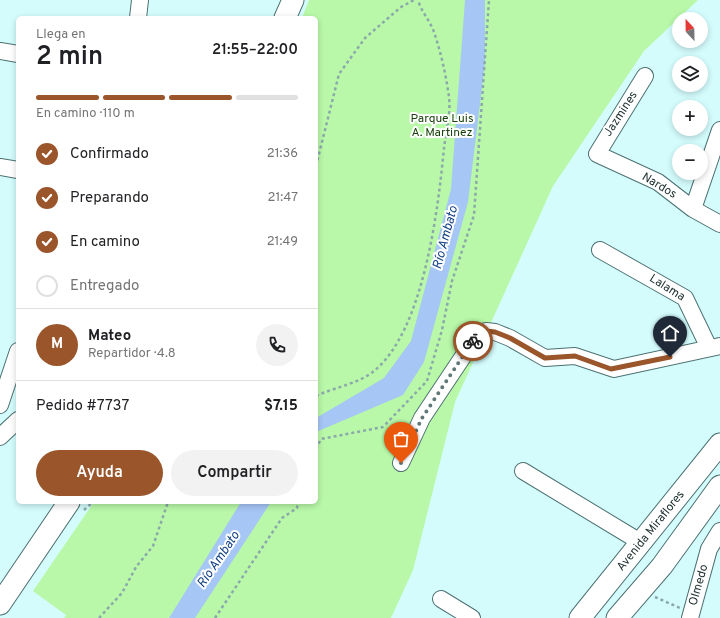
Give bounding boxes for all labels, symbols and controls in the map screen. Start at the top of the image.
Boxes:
north arrow [672,12,708,48]
map controls [672,12,708,180]
text: Llega en [36,27,86,43]
text: 2 min [36,41,103,74]
text: 21:55–22:00 [212,41,298,60]
button: layers [672,56,708,92]
street label: Jazmines [600,88,642,140]
button: + [672,100,708,136]
text: En camino · 110 m [36,106,135,122]
park label: Parque Luis A. Martinez [410,111,474,141]
icon: check [36,143,58,165]
button: − [672,144,708,180]
text: Confirmado [70,145,149,164]
text: 21:36 [267,146,298,162]
street label: Nardos [639,169,679,203]
icon: check [36,187,58,209]
text: Preparando [70,189,149,208]
text: 21:47 [268,190,298,206]
water label: Río Ambato [430,204,462,271]
icon: check [36,231,58,253]
text: En camino [70,233,140,252]
text: 21:49 [267,234,298,250]
street label: Lalama [646,271,688,305]
text: Entregado [70,277,139,296]
pin [653,316,687,357]
courier [453,321,493,361]
icon: home [659,322,681,344]
button: phone [256,324,298,366]
text: Mateo [88,327,131,346]
icon: bike [462,330,484,352]
text: M [51,335,63,354]
text: Repartidor · 4.8 [88,346,176,362]
text: Pedido #7737 [36,397,129,416]
text: $7.15 [264,397,298,416]
pin [384,422,418,463]
icon: bag [390,428,412,450]
button: Ayuda [36,450,163,496]
button: Compartir [171,450,298,496]
street label: Avenida Miraflores [613,487,689,575]
water label: Río Ambato [194,529,244,591]
street label: Olmedo [685,562,713,608]

